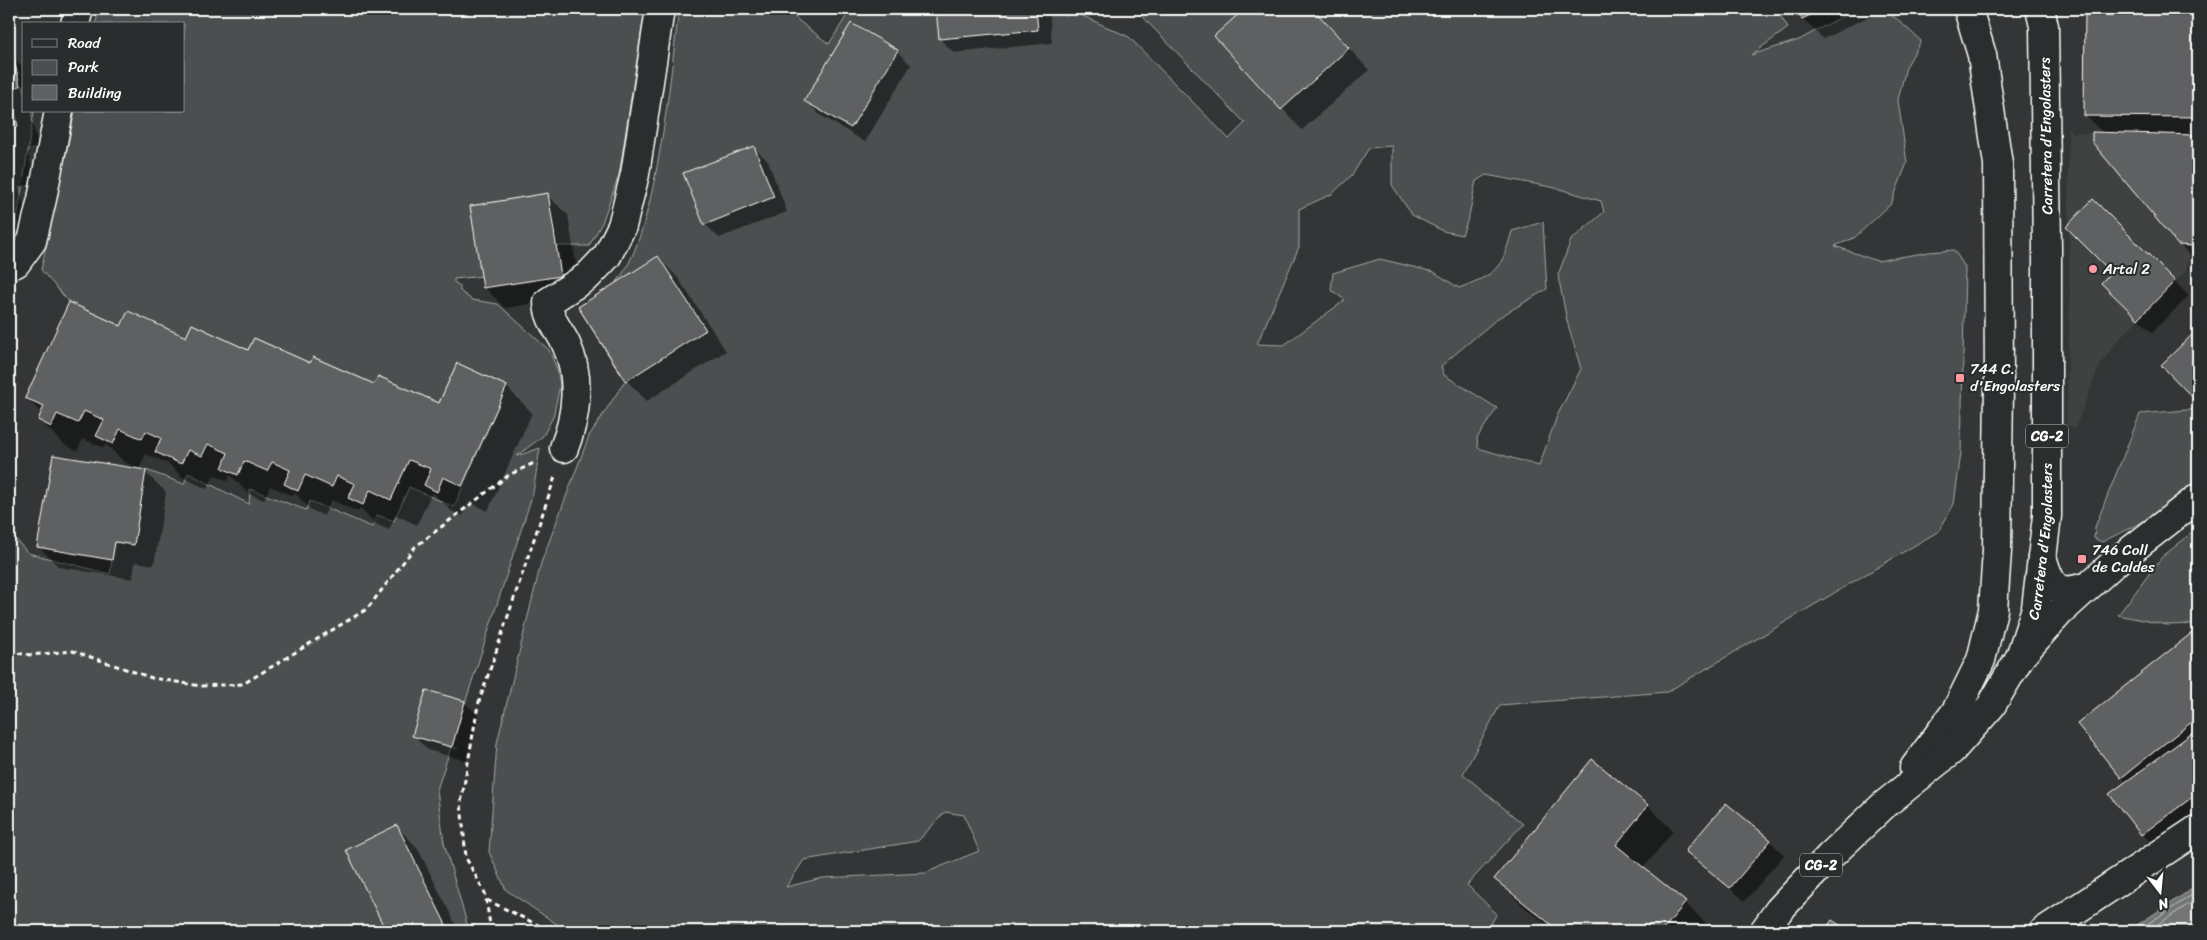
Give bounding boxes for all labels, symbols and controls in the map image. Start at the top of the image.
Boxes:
legend [22,22,185,112]
text: Road [68,30,101,56]
text: Park [68,54,99,80]
street label: Carretera d'Engolasters [2032,56,2060,215]
text: Building [68,80,122,106]
place label: Artal 2 [2102,256,2150,282]
marker: Artal 2 [2087,263,2099,275]
place label: 744 C. d'Engolasters [1970,356,2060,399]
marker: 744 C. d'Engolasters [1954,372,1966,384]
road number: CG-2 [2026,424,2068,448]
street label: Carretera d'Engolasters [2020,462,2060,623]
place label: 746 Coll de Caldes [2092,537,2155,580]
marker: 746 Coll de Caldes [2076,553,2088,565]
road number: CG-2 [1800,854,1842,876]
north arrow [2134,868,2184,918]
text: N [2155,890,2173,917]

